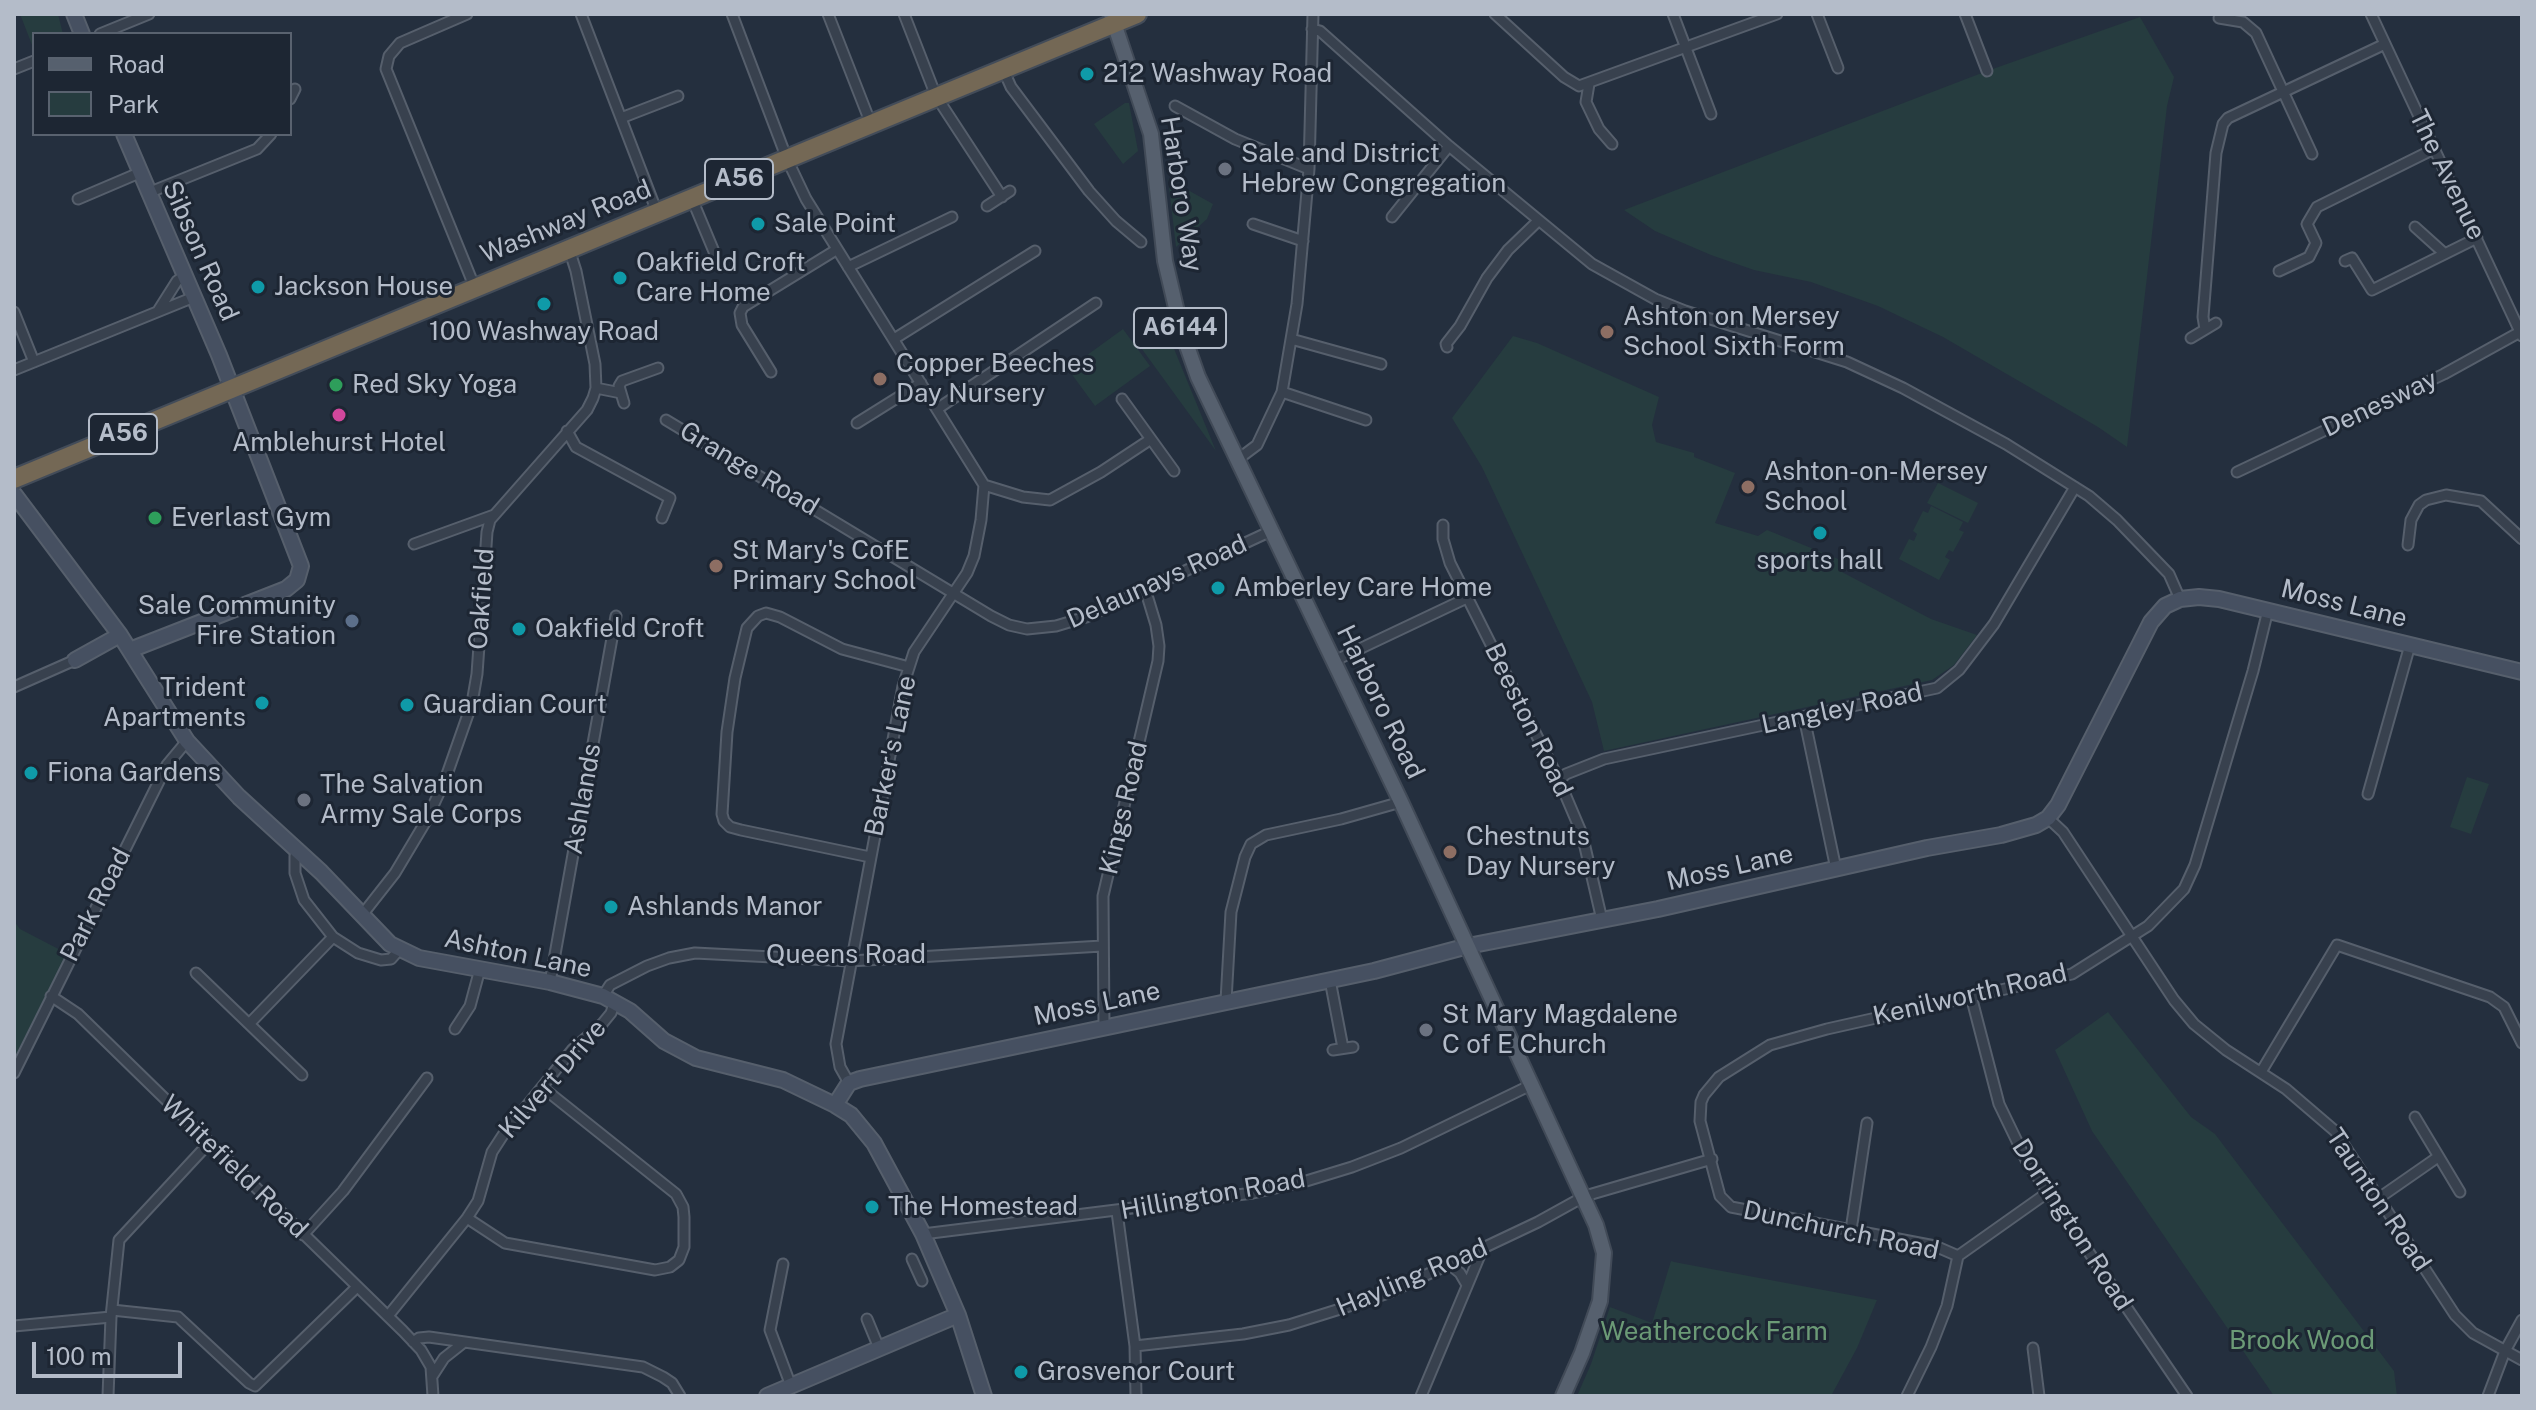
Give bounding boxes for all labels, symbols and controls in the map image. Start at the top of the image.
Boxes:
legend [32,32,292,136]
text: Road [108,50,165,78]
place label: 212 Washway Road [1103,58,1332,90]
marker: 212 Washway Road [1078,65,1096,83]
text: Park [108,90,159,118]
street label: The Avenue [2402,105,2492,245]
street label: Harboro Way [1153,114,1209,274]
place label: Sale and District Hebrew Congregation [1241,138,1506,200]
road number: A56 [705,159,773,199]
marker: Sale and District Hebrew Congregation [1216,160,1234,178]
street label: Washway Road [476,174,656,270]
street label: Sibson Road [155,176,245,326]
place label: Sale Point [774,208,896,240]
marker: Sale Point [749,215,767,233]
place label: Oakfield Croft Care Home [636,247,806,308]
marker: Oakfield Croft Care Home [611,269,629,287]
place label: Jackson House [274,271,453,303]
marker: Jackson House [249,278,267,296]
marker: 100 Washway Road [535,295,553,313]
place label: Ashton on Mersey School Sixth Form [1623,301,1845,362]
road number: A6144 [1134,308,1226,348]
place label: 100 Washway Road [429,316,659,348]
marker: Ashton on Mersey School Sixth Form [1598,323,1616,341]
place label: Copper Beeches Day Nursery [896,348,1094,410]
street label: Denesway [2318,364,2442,444]
place label: Red Sky Yoga [352,369,517,401]
marker: Copper Beeches Day Nursery [871,370,889,388]
marker: Red Sky Yoga [327,376,345,394]
marker: Amblehurst Hotel [330,406,348,424]
road number: A56 [89,414,157,454]
street label: Grange Road [674,415,824,523]
place label: Amblehurst Hotel [232,427,446,459]
place label: Ashton-on-Mersey School [1764,456,1988,518]
marker: Ashton-on-Mersey School [1739,478,1757,496]
place label: Everlast Gym [171,502,331,534]
marker: Everlast Gym [146,509,164,527]
marker: sports hall [1811,524,1829,542]
street label: Delaunays Road [1062,528,1252,636]
place label: St Mary's CofE Primary School [732,535,917,596]
place label: sports hall [1756,545,1884,577]
street label: Oakfield [463,547,501,651]
marker: St Mary's CofE Primary School [707,557,725,575]
place label: Amberley Care Home [1234,572,1492,604]
street label: Moss Lane [2278,573,2410,635]
marker: Amberley Care Home [1209,579,1227,597]
place label: Sale Community Fire Station [138,590,336,652]
marker: Sale Community Fire Station [343,612,361,630]
place label: Oakfield Croft [535,613,705,645]
marker: Oakfield Croft [510,620,528,638]
street label: Harboro Road [1329,620,1431,784]
street label: Beeston Road [1477,638,1579,802]
place label: Trident Apartments [103,672,246,734]
street label: Barker's Lane [859,673,923,839]
street label: Langley Road [1759,677,1925,741]
place label: Guardian Court [423,689,607,721]
marker: Trident Apartments [253,694,271,712]
marker: Guardian Court [398,696,416,714]
street label: Kings Road [1093,738,1155,878]
street label: Ashlands [558,741,608,857]
place label: Fiona Gardens [47,757,221,789]
marker: Fiona Gardens [22,764,40,782]
place label: The Salvation Army Sale Corps [320,769,522,830]
marker: The Salvation Army Sale Corps [295,791,313,809]
place label: Chestnuts Day Nursery [1466,821,1615,882]
street label: Moss Lane [1664,838,1796,898]
street label: Park Road [54,843,138,967]
marker: Chestnuts Day Nursery [1441,843,1459,861]
place label: Ashlands Manor [627,891,823,923]
marker: Ashlands Manor [602,898,620,916]
street label: Ashton Lane [441,923,595,985]
street label: Queens Road [766,939,926,971]
street label: Kenilworth Road [1870,958,2070,1032]
street label: Moss Lane [1031,975,1163,1033]
place label: St Mary Magdalene C of E Church [1442,999,1678,1060]
street label: Kilvert Drive [493,1013,613,1145]
marker: St Mary Magdalene C of E Church [1417,1021,1435,1039]
street label: Whitefield Road [154,1089,314,1245]
street label: Taunton Road [2319,1123,2437,1277]
street label: Dorrington Road [2005,1133,2139,1317]
street label: Hillington Road [1118,1163,1308,1227]
place label: The Homestead [888,1191,1078,1223]
street label: Dunchurch Road [1740,1195,1942,1267]
marker: The Homestead [863,1198,881,1216]
street label: Hayling Road [1332,1232,1492,1324]
park label: Weathercock Farm [1600,1316,1828,1348]
park label: Brook Wood [2229,1325,2375,1357]
scale bar [36,1326,186,1376]
text: 100 m [46,1342,112,1370]
place label: Grosvenor Court [1037,1356,1235,1388]
marker: Grosvenor Court [1012,1363,1030,1381]

